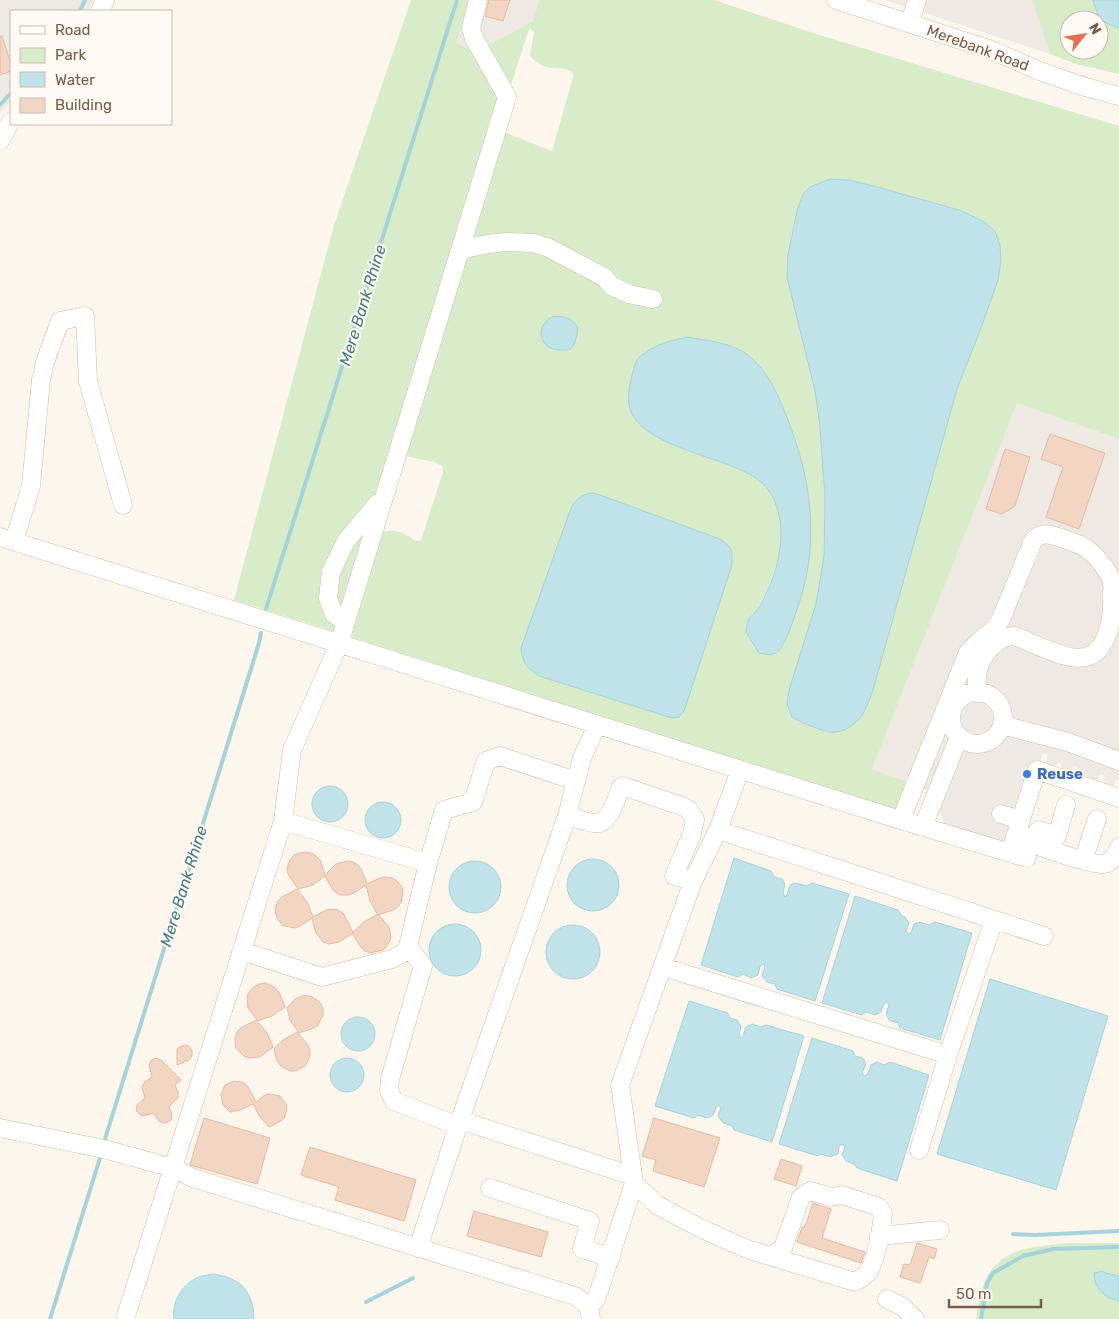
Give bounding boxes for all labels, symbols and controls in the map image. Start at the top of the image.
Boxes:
legend [10,10,172,125]
north arrow [1059,10,1109,60]
text: N [1085,20,1105,37]
text: Road [55,21,91,39]
street label: Merebank Road [924,21,1032,75]
text: Park [55,46,86,64]
text: Water [55,71,95,89]
text: Building [55,96,112,114]
water label: Mere Bank Rhine [335,242,390,368]
place label: Reuse [1037,765,1083,783]
marker: Reuse [1021,768,1033,780]
water label: Mere Bank Rhine [156,823,211,949]
scale bar [949,1276,1042,1308]
text: 50 m [956,1285,991,1303]

